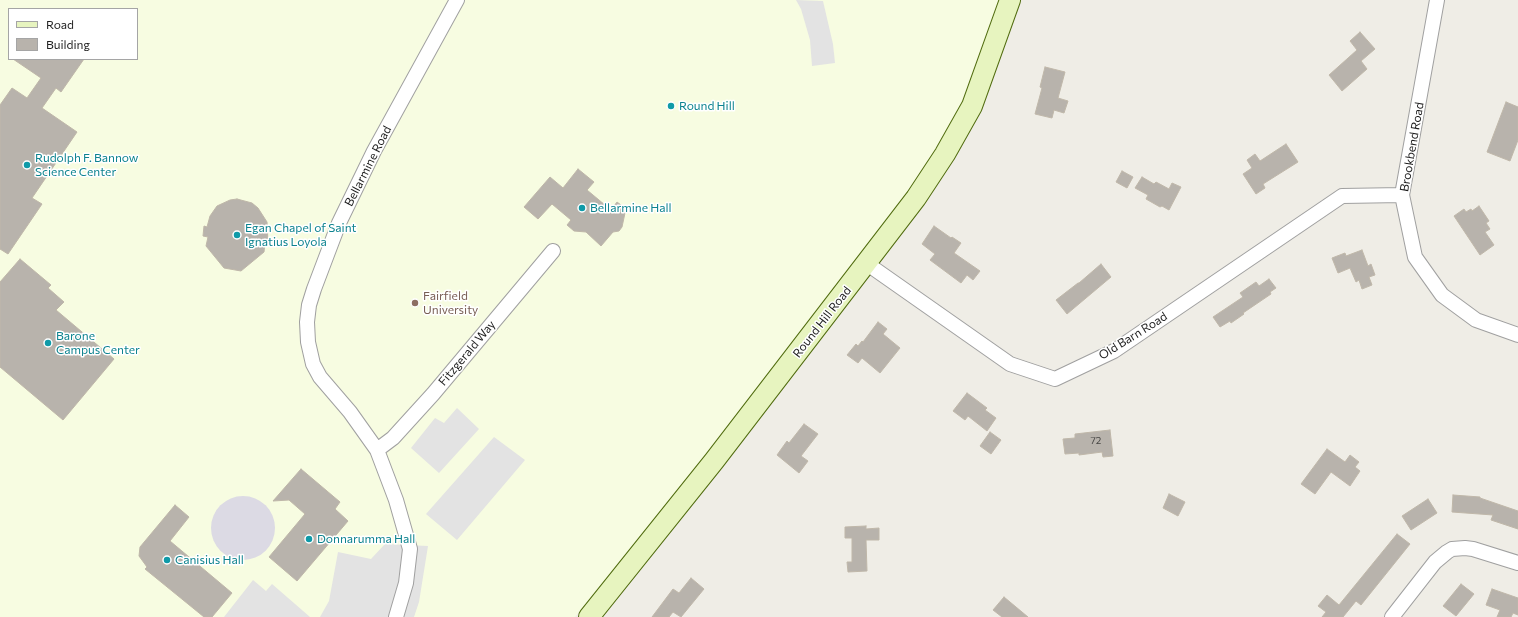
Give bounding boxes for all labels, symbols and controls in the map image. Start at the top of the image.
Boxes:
legend [8,8,138,60]
text: Road [46,17,74,31]
text: Building [46,37,90,51]
place label: Round Hill [679,99,735,113]
marker: Round Hill [666,101,676,111]
street label: Brookbend Road [1397,101,1427,193]
street label: Bellarmine Road [342,123,394,209]
place label: Rudolph F. Bannow Science Center [35,151,138,179]
marker: Rudolph F. Bannow Science Center [22,160,32,170]
place label: Bellarmine Hall [590,201,672,215]
marker: Bellarmine Hall [577,203,587,213]
place label: Egan Chapel of Saint Ignatius Loyola [245,221,356,249]
marker: Egan Chapel of Saint Ignatius Loyola [232,230,242,240]
street label: Round Hill Road [790,284,854,360]
place label: Fairfield University [423,289,478,317]
marker: Fairfield University [410,298,420,308]
street label: Old Barn Road [1096,309,1170,363]
street label: Fitzgerald Way [436,317,498,389]
place label: Barone Campus Center [56,329,140,357]
marker: Barone Campus Center [43,338,53,348]
house number: 72 [1091,435,1101,447]
place label: Donnarumma Hall [317,532,415,546]
marker: Donnarumma Hall [304,534,314,544]
place label: Canisius Hall [175,553,244,567]
marker: Canisius Hall [162,555,172,565]

